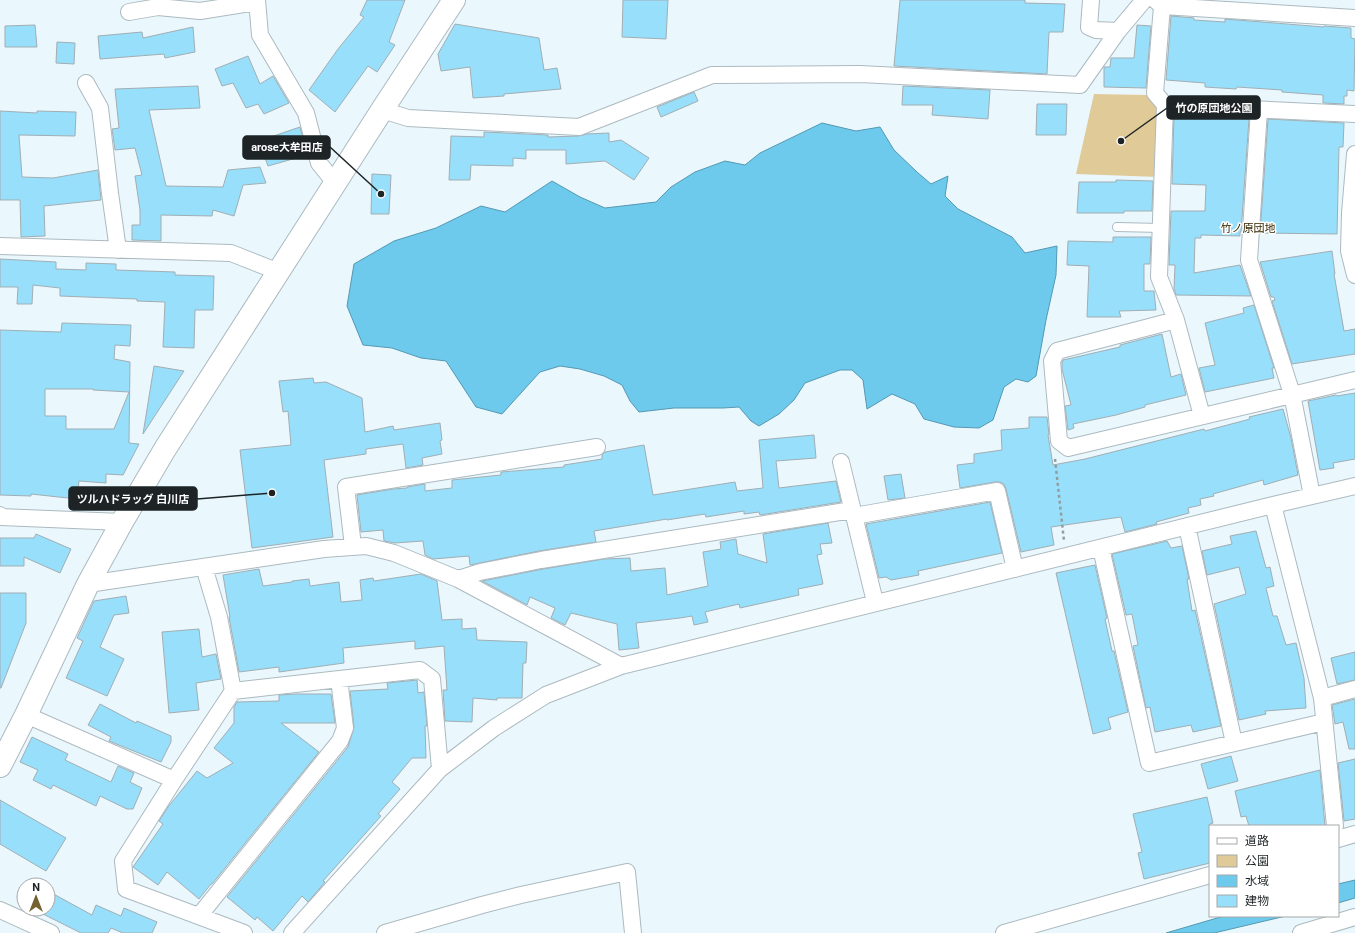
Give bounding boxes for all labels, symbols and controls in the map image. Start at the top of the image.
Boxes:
callout: 竹の原団地公園 [1167,96,1260,119]
text: 竹の原団地公園 [1176,102,1253,115]
callout: arose大牟田店 [243,136,330,159]
text: arose大牟田店 [251,141,323,154]
district label: 竹ノ原団地 [1221,222,1276,235]
callout: ツルハドラッグ 白川店 [69,487,197,510]
text: ツルハドラッグ 白川店 [77,493,189,506]
legend [1209,825,1339,917]
text: 道路 [1245,834,1269,848]
text: 公園 [1245,854,1269,868]
text: 水域 [1245,874,1269,888]
north arrow [16,877,56,917]
text: N [32,881,40,894]
text: 建物 [1245,894,1269,908]

